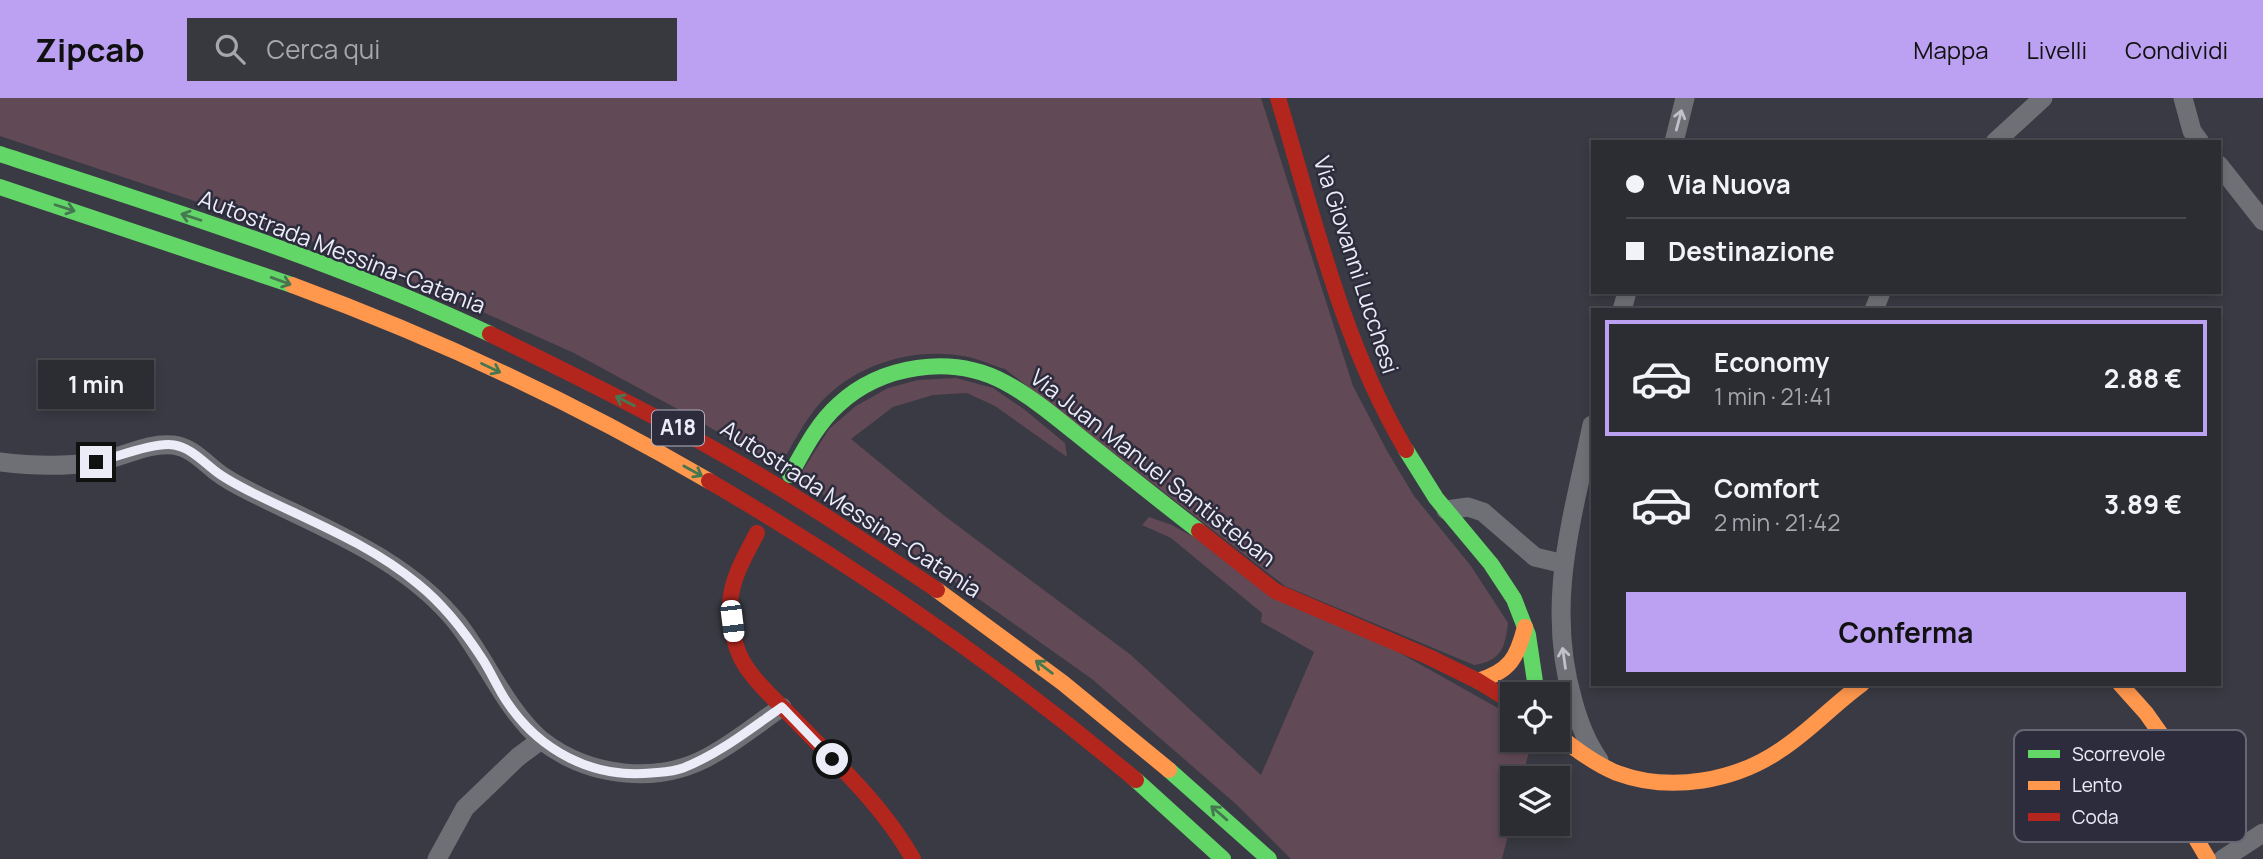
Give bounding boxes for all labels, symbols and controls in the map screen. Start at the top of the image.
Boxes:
search box [187,18,677,81]
text: Zipcab [35,27,145,72]
icon: search [211,30,249,68]
text: Cerca qui [267,31,380,67]
text: Mappa [1913,33,1989,66]
text: Livelli [2027,33,2087,66]
text: Condividi [2125,33,2228,66]
one-way arrow [1673,109,1686,132]
street label: Via Giovanni Lucchesi [1307,152,1407,378]
text: Via Nuova [1668,166,1791,202]
street label: Autostrada Messina-Catania [194,182,490,321]
one-way arrow [53,203,75,215]
one-way arrow [180,210,202,222]
text: Destinazione [1668,233,1835,269]
one-way arrow [269,275,291,288]
text: Economy [1714,344,1829,380]
icon: car [1630,347,1693,410]
callout: 1 min [38,360,154,410]
text: 2.88 € [2104,360,2182,396]
one-way arrow [480,361,501,375]
street label: Via Juan Manuel Santisteban [1024,361,1283,573]
text: 1 min [68,368,124,400]
text: 1 min · 21:41 [1714,380,1832,412]
one-way arrow [616,393,636,407]
road number: A18 [652,410,704,446]
street label: Autostrada Messina-Catania [715,412,988,605]
route end [80,446,112,478]
one-way arrow [682,465,703,478]
text: Comfort [1714,470,1820,506]
icon: car [1630,473,1693,536]
text: 3.89 € [2104,486,2182,522]
text: 2 min · 21:42 [1714,506,1840,538]
button: Conferma [1626,592,2186,672]
car [720,599,745,643]
one-way arrow [1557,647,1570,670]
one-way arrow [1035,660,1054,675]
map controls [1500,682,1570,836]
button: locate [1500,682,1570,752]
legend [2014,730,2246,842]
text: Scorrevole [2072,741,2165,767]
route start [816,743,848,775]
button: layers [1500,766,1570,836]
text: Lento [2072,772,2122,798]
text: Coda [2072,804,2119,830]
one-way arrow [1210,805,1228,821]

